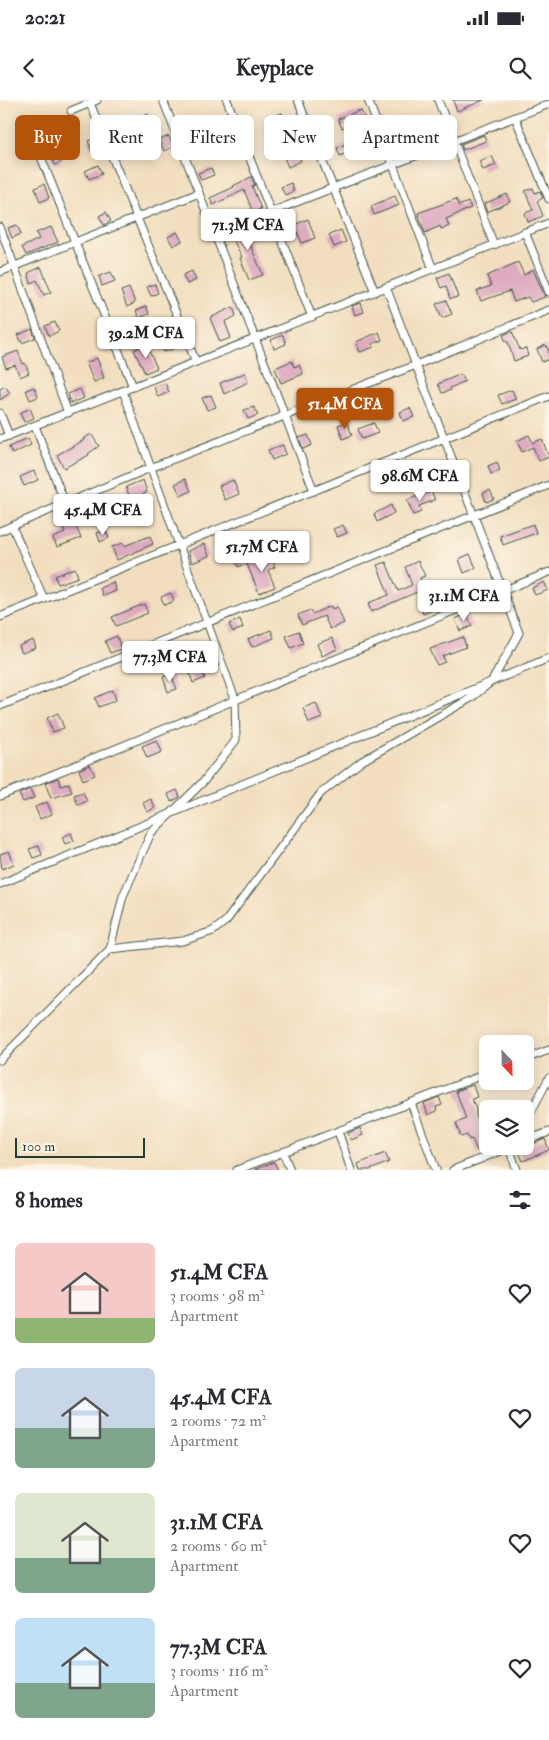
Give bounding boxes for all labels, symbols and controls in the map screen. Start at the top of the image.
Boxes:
text: 20:21 [25,6,66,30]
icon: back [15,54,43,82]
text: Keyplace [236,54,313,82]
icon: search [506,54,534,82]
chip: Buy [15,115,80,160]
chip: Rent [90,115,161,160]
chip: Filters [171,115,254,160]
chip: New [264,115,334,160]
chip: Apartment [344,115,457,160]
pin: 71.3M CFA [191,208,305,251]
text: 71.3M CFA [212,215,284,235]
pin: 39.2M CFA [89,316,203,359]
text: 39.2M CFA [108,323,184,343]
pin: 51.4M CFA [288,388,402,430]
text: 51.4M CFA [308,394,382,414]
pin: 98.6M CFA [363,460,477,502]
text: 98.6M CFA [381,466,459,486]
pin: 45.4M CFA [46,494,160,536]
text: 45.4M CFA [64,500,142,520]
pin: 51.7M CFA [205,530,319,573]
text: 51.7M CFA [226,537,298,557]
pin: 31.1M CFA [407,580,521,622]
text: 31.1M CFA [429,586,499,606]
pin: 77.3M CFA [113,640,227,683]
text: 77.3M CFA [133,647,207,667]
north arrow [479,1035,534,1090]
map controls [479,1035,534,1155]
button: layers [479,1100,534,1155]
scale bar [15,1135,145,1158]
text: 100 m [22,1138,55,1155]
icon: filters [506,1186,534,1214]
text: 8 homes [15,1187,83,1214]
text: 51.4M CFA [170,1259,268,1286]
icon: home [55,1263,115,1323]
icon: heart [506,1279,534,1307]
text: 3 rooms · 98 m² [170,1286,265,1306]
text: Apartment [170,1306,238,1326]
text: 45.4M CFA [170,1384,272,1411]
icon: home [55,1388,115,1448]
icon: heart [506,1404,534,1432]
text: 2 rooms · 72 m² [170,1411,266,1431]
text: Apartment [170,1431,238,1451]
text: 31.1M CFA [170,1509,263,1536]
icon: home [55,1513,115,1573]
icon: heart [506,1529,534,1557]
text: 2 rooms · 60 m² [170,1536,267,1556]
text: Apartment [170,1556,238,1576]
text: 77.3M CFA [170,1634,267,1661]
icon: home [55,1638,115,1698]
icon: heart [506,1654,534,1682]
text: 3 rooms · 116 m² [170,1661,268,1681]
text: Apartment [170,1681,238,1701]

